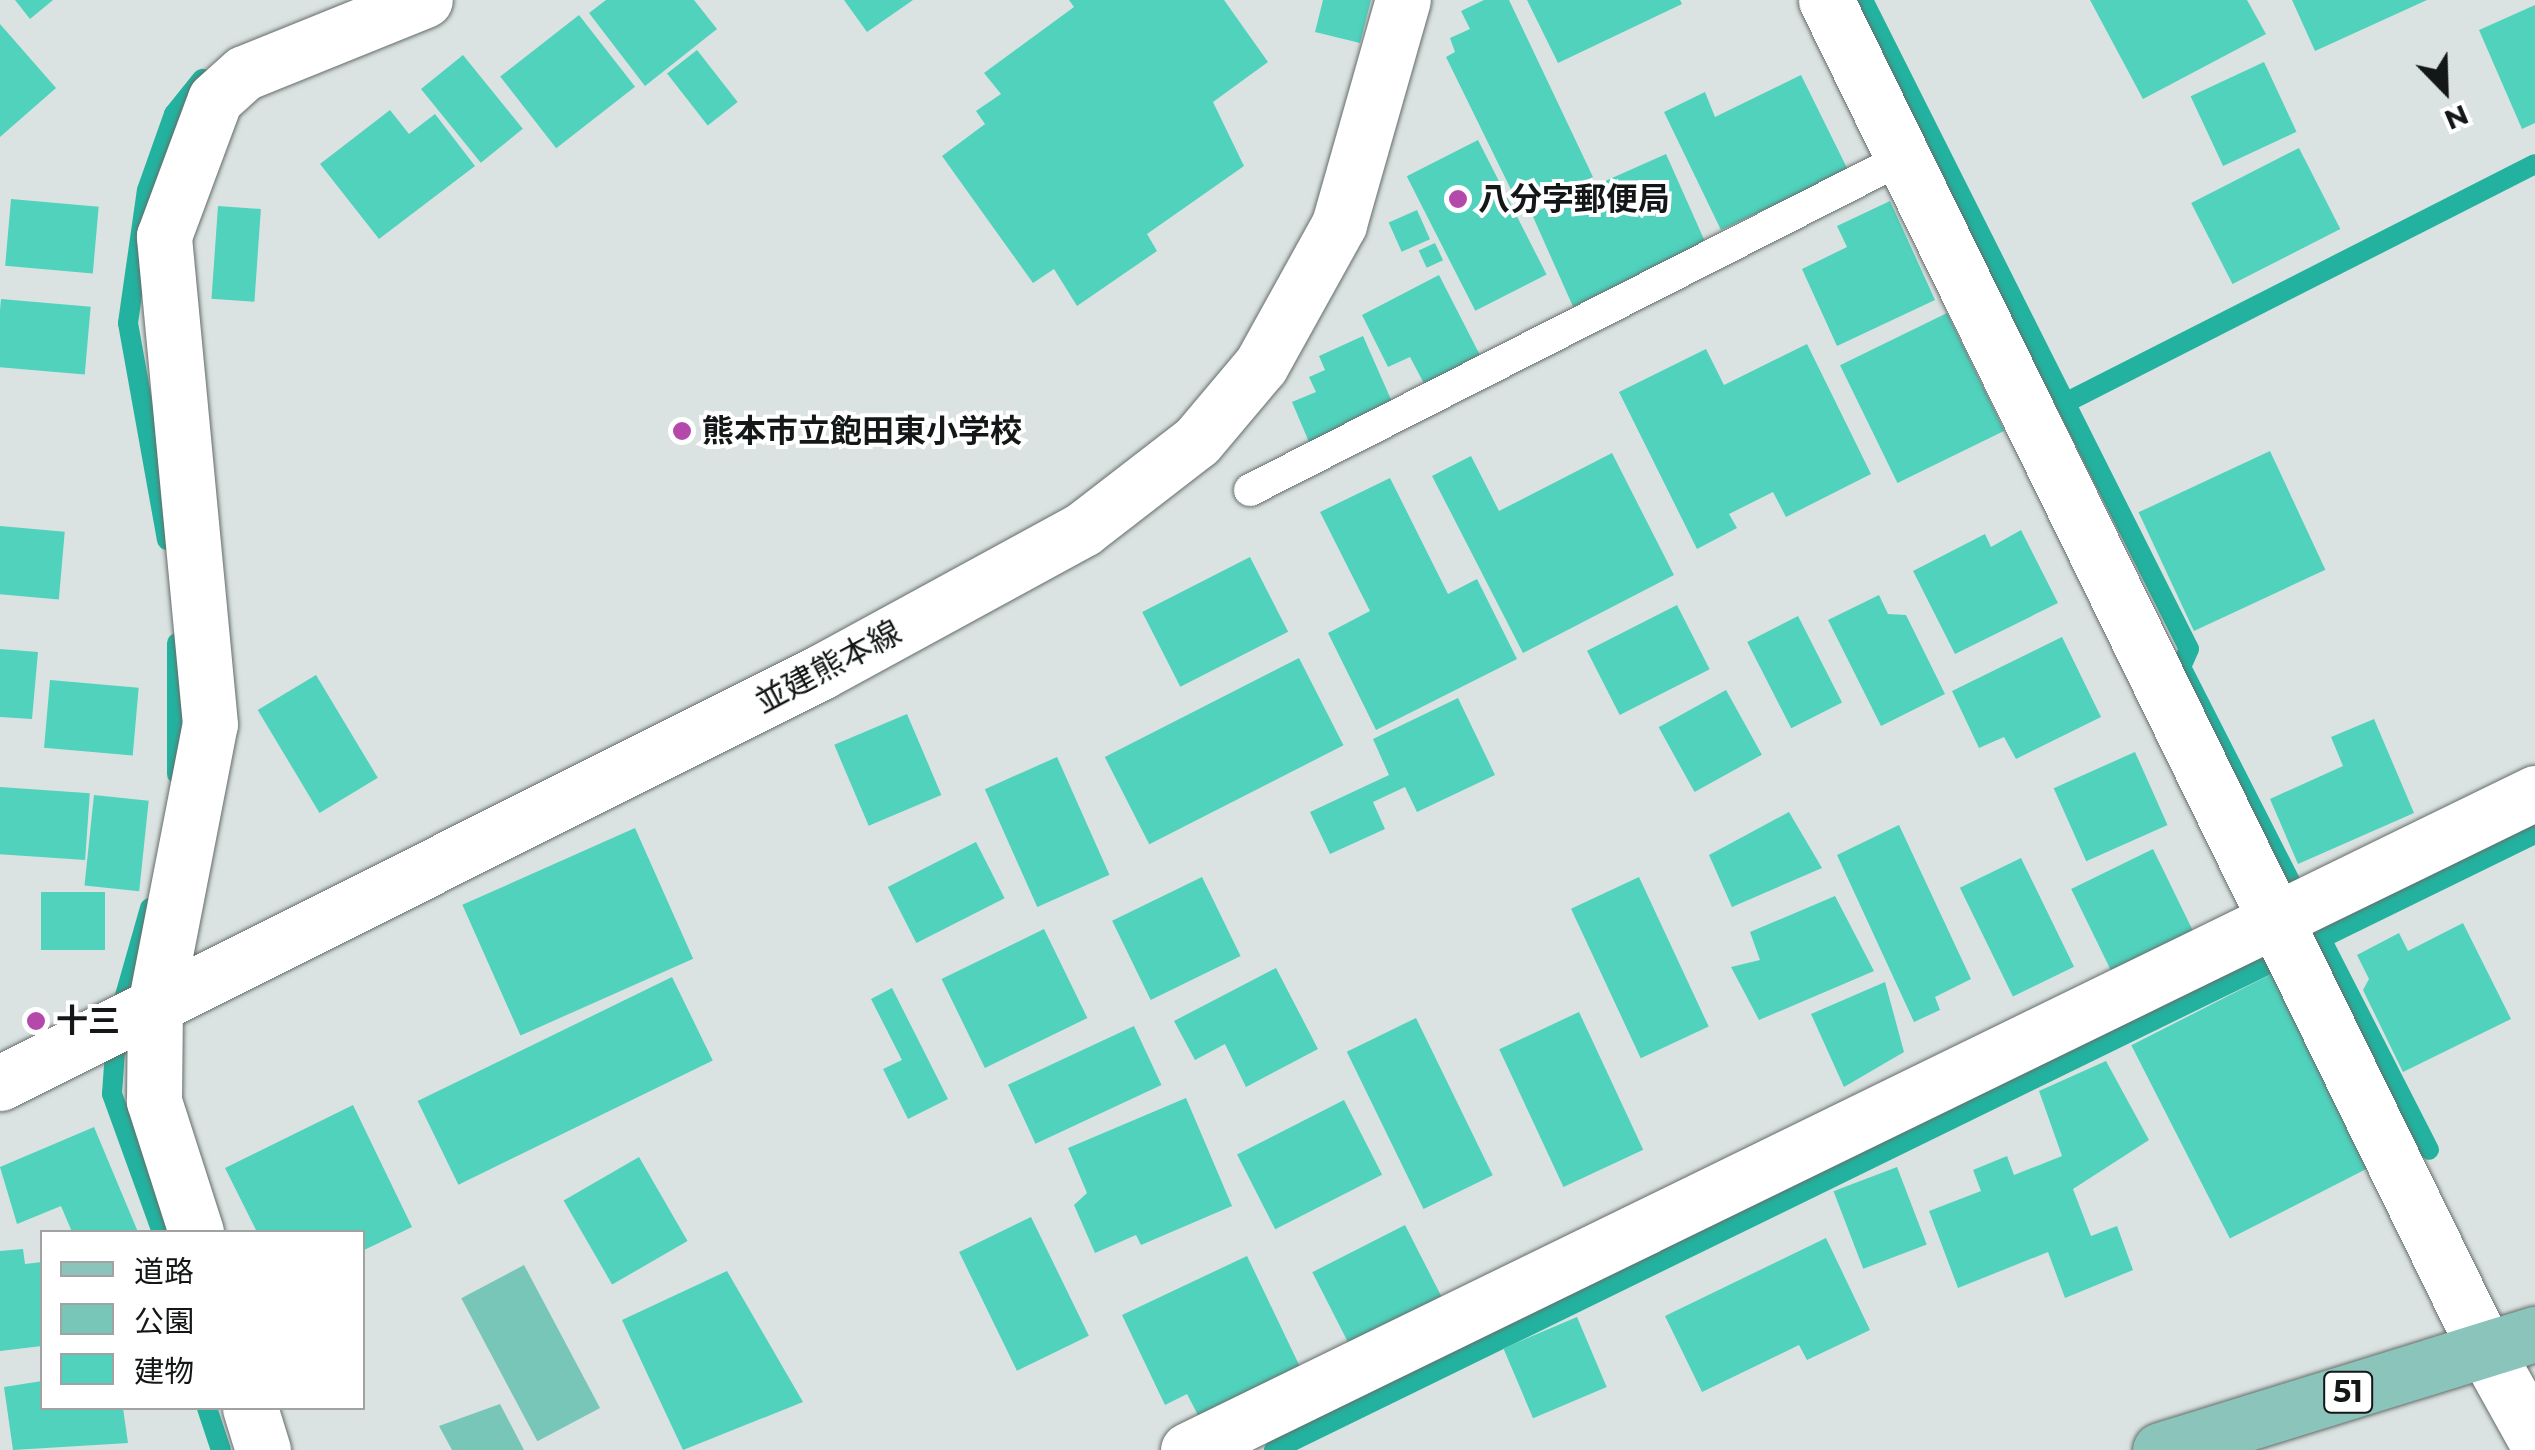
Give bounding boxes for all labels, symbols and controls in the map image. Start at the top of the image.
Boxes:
north arrow [2395,40,2495,140]
text: N [2440,98,2474,138]
place label: 八分字郵便局 [1478,180,1670,218]
marker: 八分字郵便局 [1447,188,1469,210]
place label: 熊本市立飽田東小学校 [702,412,1022,450]
marker: 熊本市立飽田東小学校 [671,420,693,442]
street label: 並建熊本線 [748,612,908,722]
place label: 十三 [56,1002,120,1040]
marker: 十三 [25,1010,47,1032]
legend [40,1230,365,1410]
text: 道路 [134,1253,194,1290]
text: 公園 [134,1303,194,1340]
text: 建物 [134,1353,194,1390]
road number: 51 [2323,1367,2373,1417]

